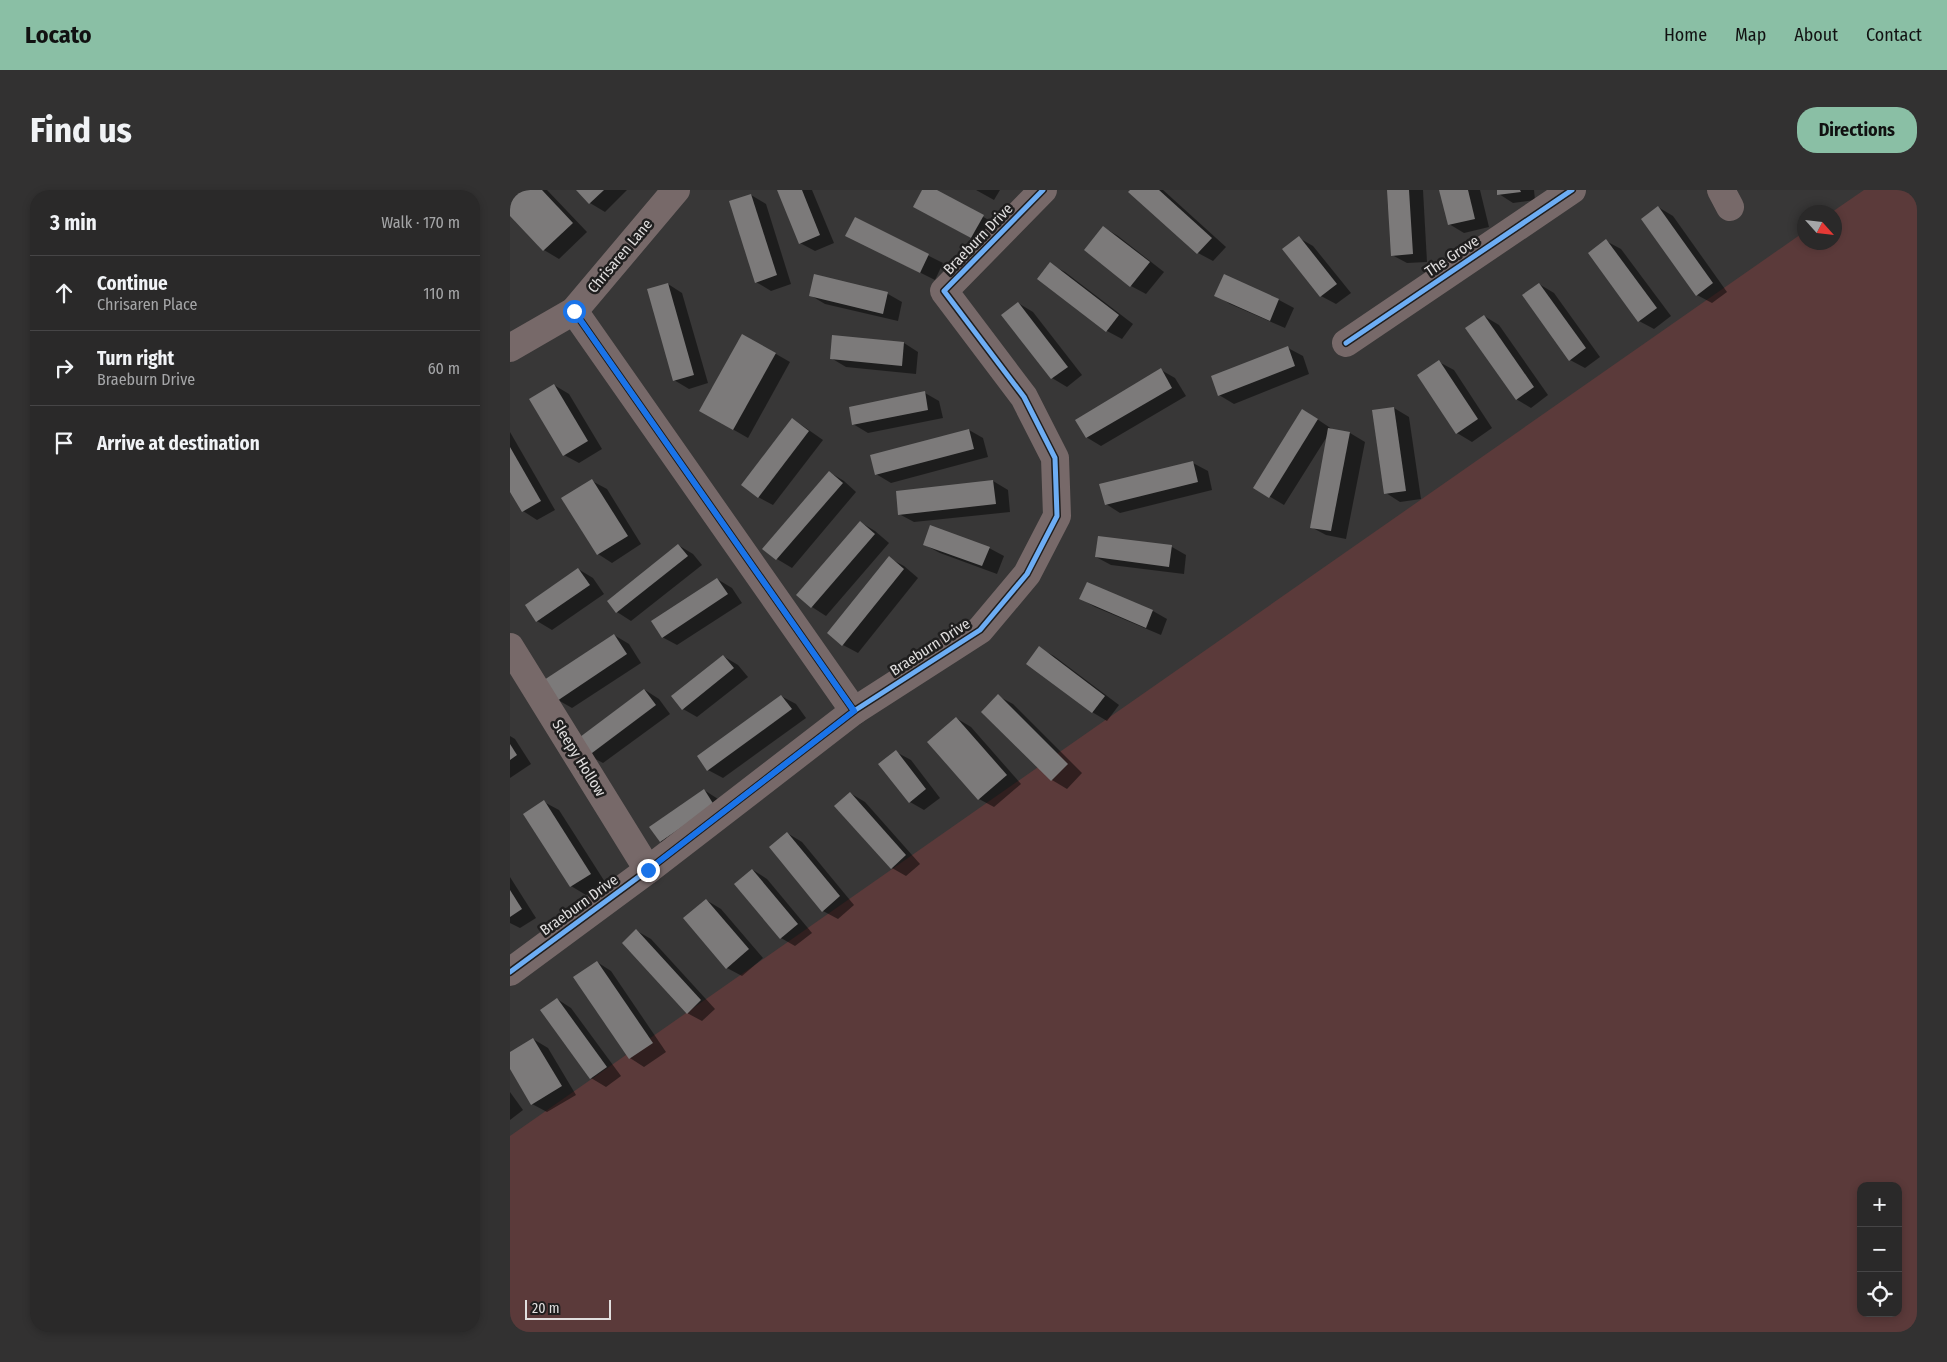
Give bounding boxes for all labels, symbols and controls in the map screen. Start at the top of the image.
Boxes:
text: Locato [25,21,91,49]
text: Home [1664,24,1707,46]
text: Map [1735,24,1766,46]
text: About [1794,24,1838,46]
text: Contact [1866,24,1922,46]
button: Directions [1797,107,1917,153]
text: Find us [30,109,132,151]
street label: Braeburn Drive [940,200,1016,278]
north arrow [1797,205,1842,250]
text: 3 min [50,210,97,236]
text: Walk · 170 m [381,213,460,232]
street label: Chrisaren Lane [584,215,656,297]
street label: The Grove [1422,231,1482,281]
text: Continue [97,272,168,295]
icon: ahead [50,279,78,307]
text: 110 m [423,284,460,303]
text: Chrisaren Place [97,295,197,314]
route start [563,300,586,323]
text: Turn right [97,347,174,370]
icon: right [50,354,78,382]
text: 60 m [428,359,460,378]
text: Braeburn Drive [97,370,195,389]
icon: arrive [50,429,78,457]
text: Arrive at destination [97,432,260,455]
street label: Braeburn Drive [887,614,973,680]
street label: Sleepy Hollow [548,716,610,800]
route end [637,859,660,882]
street label: Braeburn Drive [537,871,621,939]
map controls [1857,1182,1902,1317]
button: + [1857,1182,1902,1227]
button: − [1857,1227,1902,1272]
button: locate [1857,1272,1902,1317]
scale bar [525,1297,611,1320]
text: 20 m [532,1300,560,1317]

